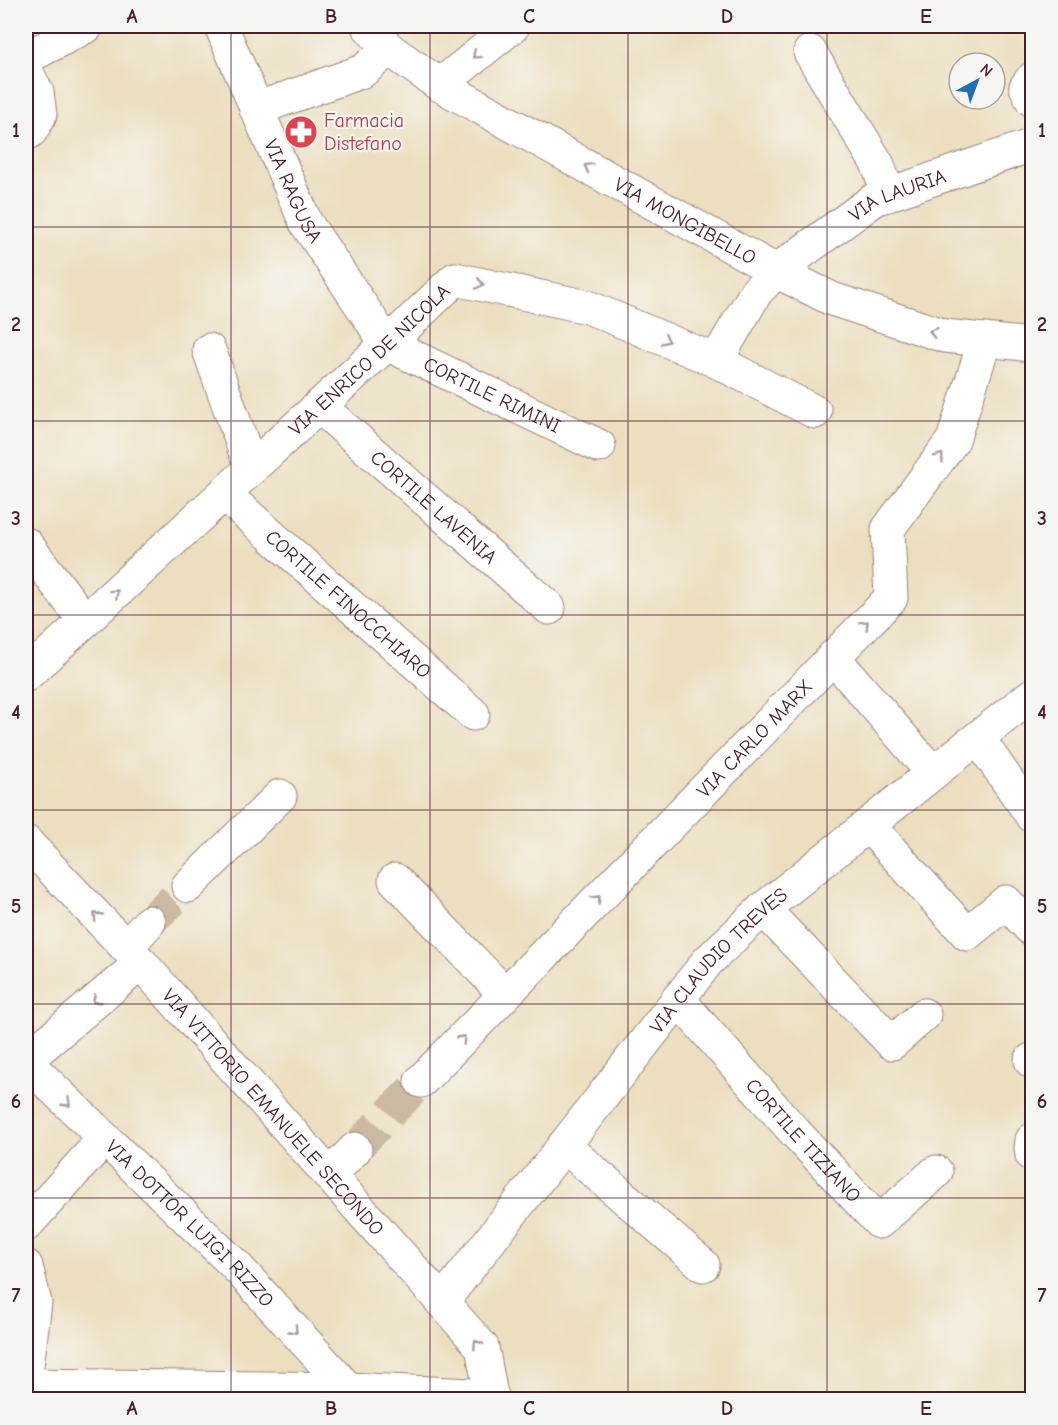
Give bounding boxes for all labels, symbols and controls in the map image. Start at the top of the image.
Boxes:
text: A [126,5,138,28]
text: B [325,5,337,28]
text: C [523,5,535,28]
text: D [721,5,733,28]
text: E [920,5,932,28]
one-way arrow [472,48,483,59]
north arrow [947,51,1007,111]
text: N [976,60,996,81]
place label: Farmacia Distefano [324,109,404,155]
pharmacy icon: Farmacia Distefano [283,114,319,150]
text: 1 [12,119,20,142]
text: 1 [1038,119,1046,142]
street label: VIA RAGUSA [260,136,327,247]
one-way arrow [584,163,594,174]
street label: VIA LAURIA [844,164,949,226]
street label: VIA MONGIBELLO [610,172,760,269]
one-way arrow [475,277,485,290]
street label: VIA ENRICO DE NICOLA [284,279,455,440]
text: 2 [11,313,21,336]
text: 2 [1037,313,1047,336]
one-way arrow [928,327,939,340]
one-way arrow [660,333,671,345]
street label: CORTILE RIMINI [420,352,565,437]
street label: CORTILE LAVENIA [366,445,502,569]
one-way arrow [933,452,944,463]
text: 3 [11,507,21,530]
text: 3 [1037,507,1047,530]
street label: CORTILE FINOCCHIARO [261,525,436,683]
one-way arrow [108,589,119,600]
one-way arrow [858,621,869,632]
street label: VIA CARLO MARX [692,675,817,802]
text: 4 [11,701,21,724]
text: 4 [1037,701,1047,724]
street label: VIA CLAUDIO TREVES [645,883,792,1038]
text: 5 [11,895,21,918]
text: 5 [1037,895,1047,918]
one-way arrow [590,896,601,907]
one-way arrow [93,912,104,923]
street label: VIA VITTORIO EMANUELE SECONDO [158,984,389,1240]
one-way arrow [92,993,103,1004]
one-way arrow [454,1036,465,1047]
street label: CORTILE TIZIANO [741,1073,866,1207]
text: 6 [11,1090,21,1113]
text: 6 [1037,1090,1047,1113]
one-way arrow [60,1095,71,1106]
street label: VIA DOTTOR LUIGI RIZZO [101,1135,279,1312]
text: 7 [12,1284,21,1307]
text: 7 [1038,1284,1047,1307]
one-way arrow [287,1323,298,1333]
one-way arrow [474,1339,485,1350]
text: A [126,1397,138,1420]
text: B [325,1397,337,1420]
text: C [523,1397,535,1420]
text: D [721,1397,733,1420]
text: E [920,1397,932,1420]

